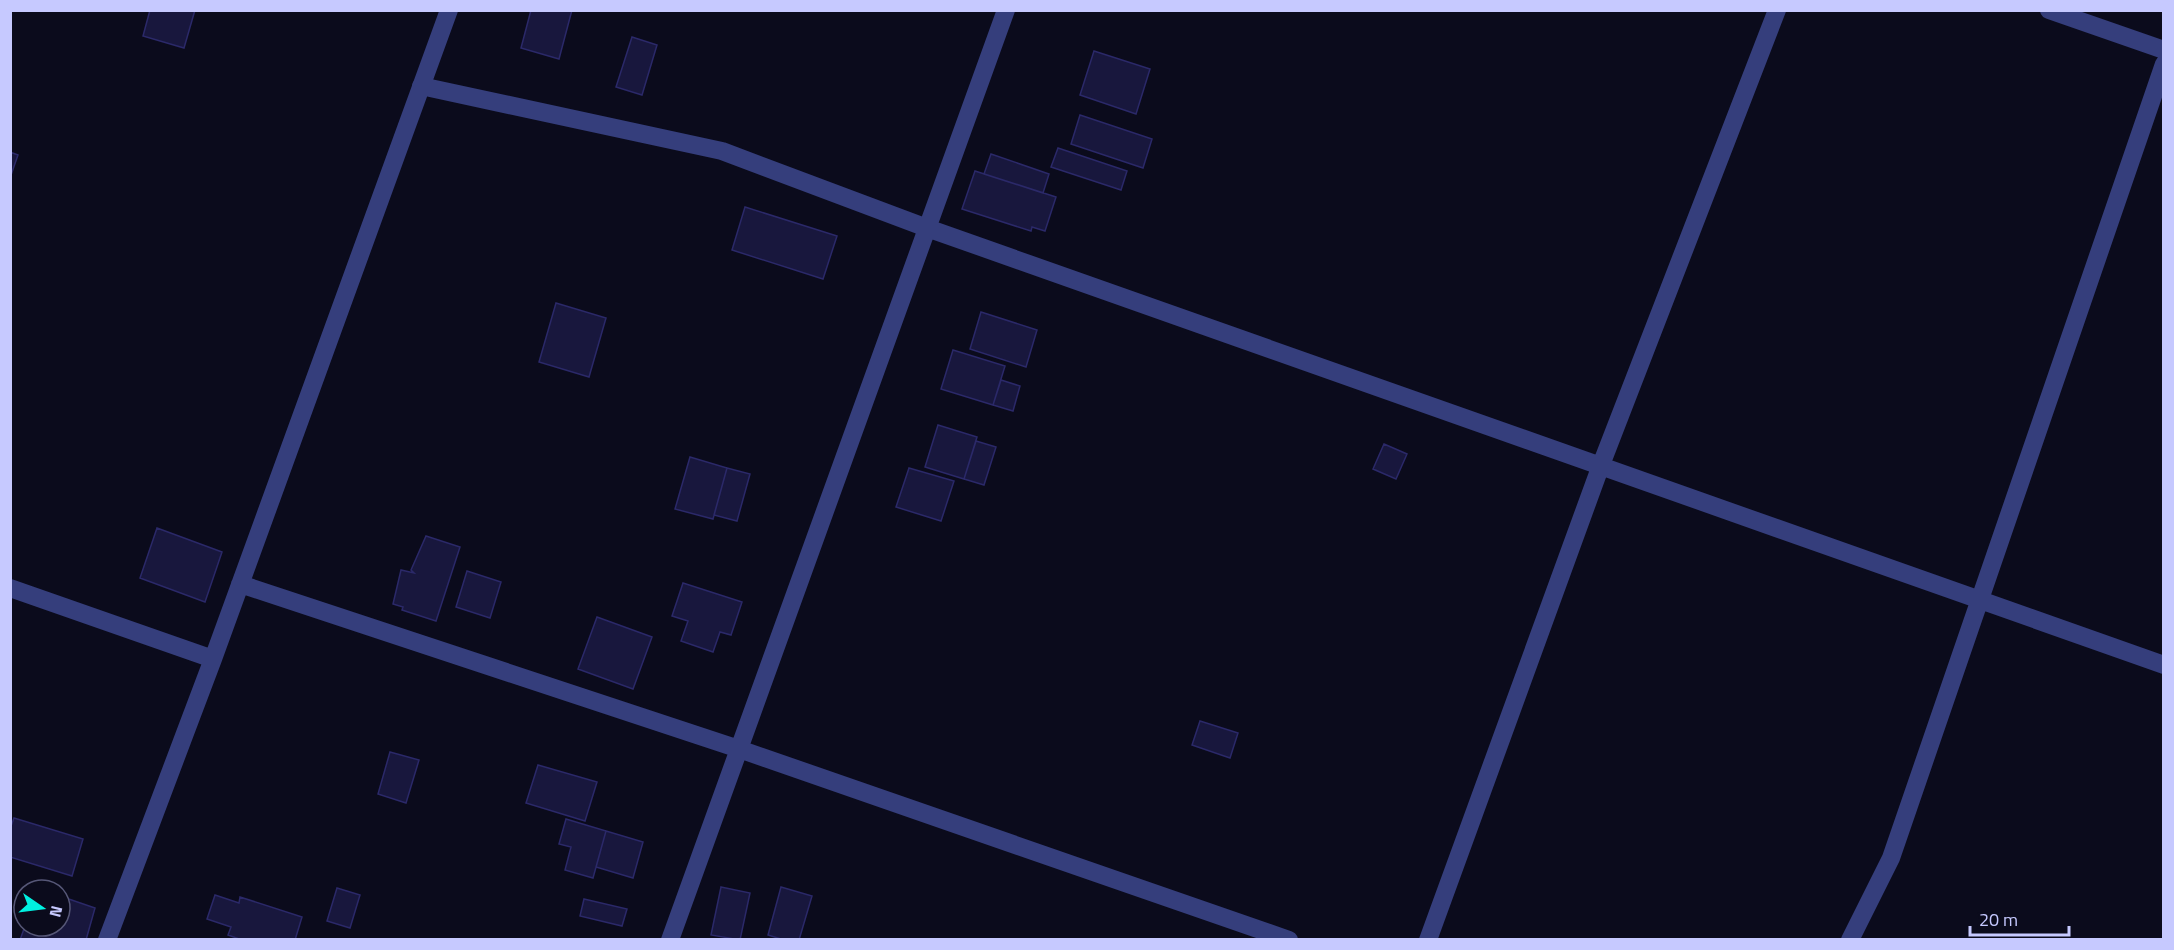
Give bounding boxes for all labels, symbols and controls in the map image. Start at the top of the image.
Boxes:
north arrow [12,878,72,938]
scale bar [1970,899,2069,937]
text: N [44,903,70,920]
text: 20 m [1979,906,2018,933]

